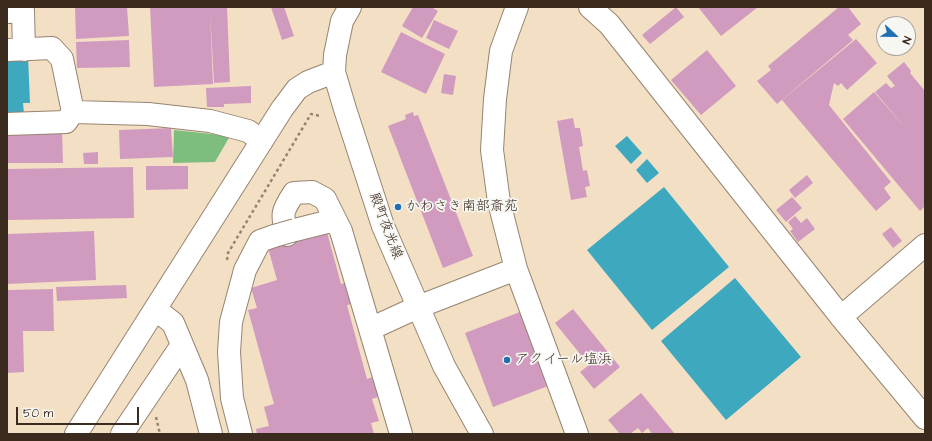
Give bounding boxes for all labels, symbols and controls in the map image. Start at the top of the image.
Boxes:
north arrow [876,16,916,56]
text: N [898,34,915,46]
street label: 殿町夜光線 [365,190,405,262]
place label: かわさき南部斎苑 [406,199,518,215]
marker: かわさき南部斎苑 [393,202,403,212]
place label: アクイール塩浜 [515,352,612,368]
marker: アクイール塩浜 [502,355,512,365]
scale bar [18,399,141,425]
text: 50 m [23,405,53,422]

